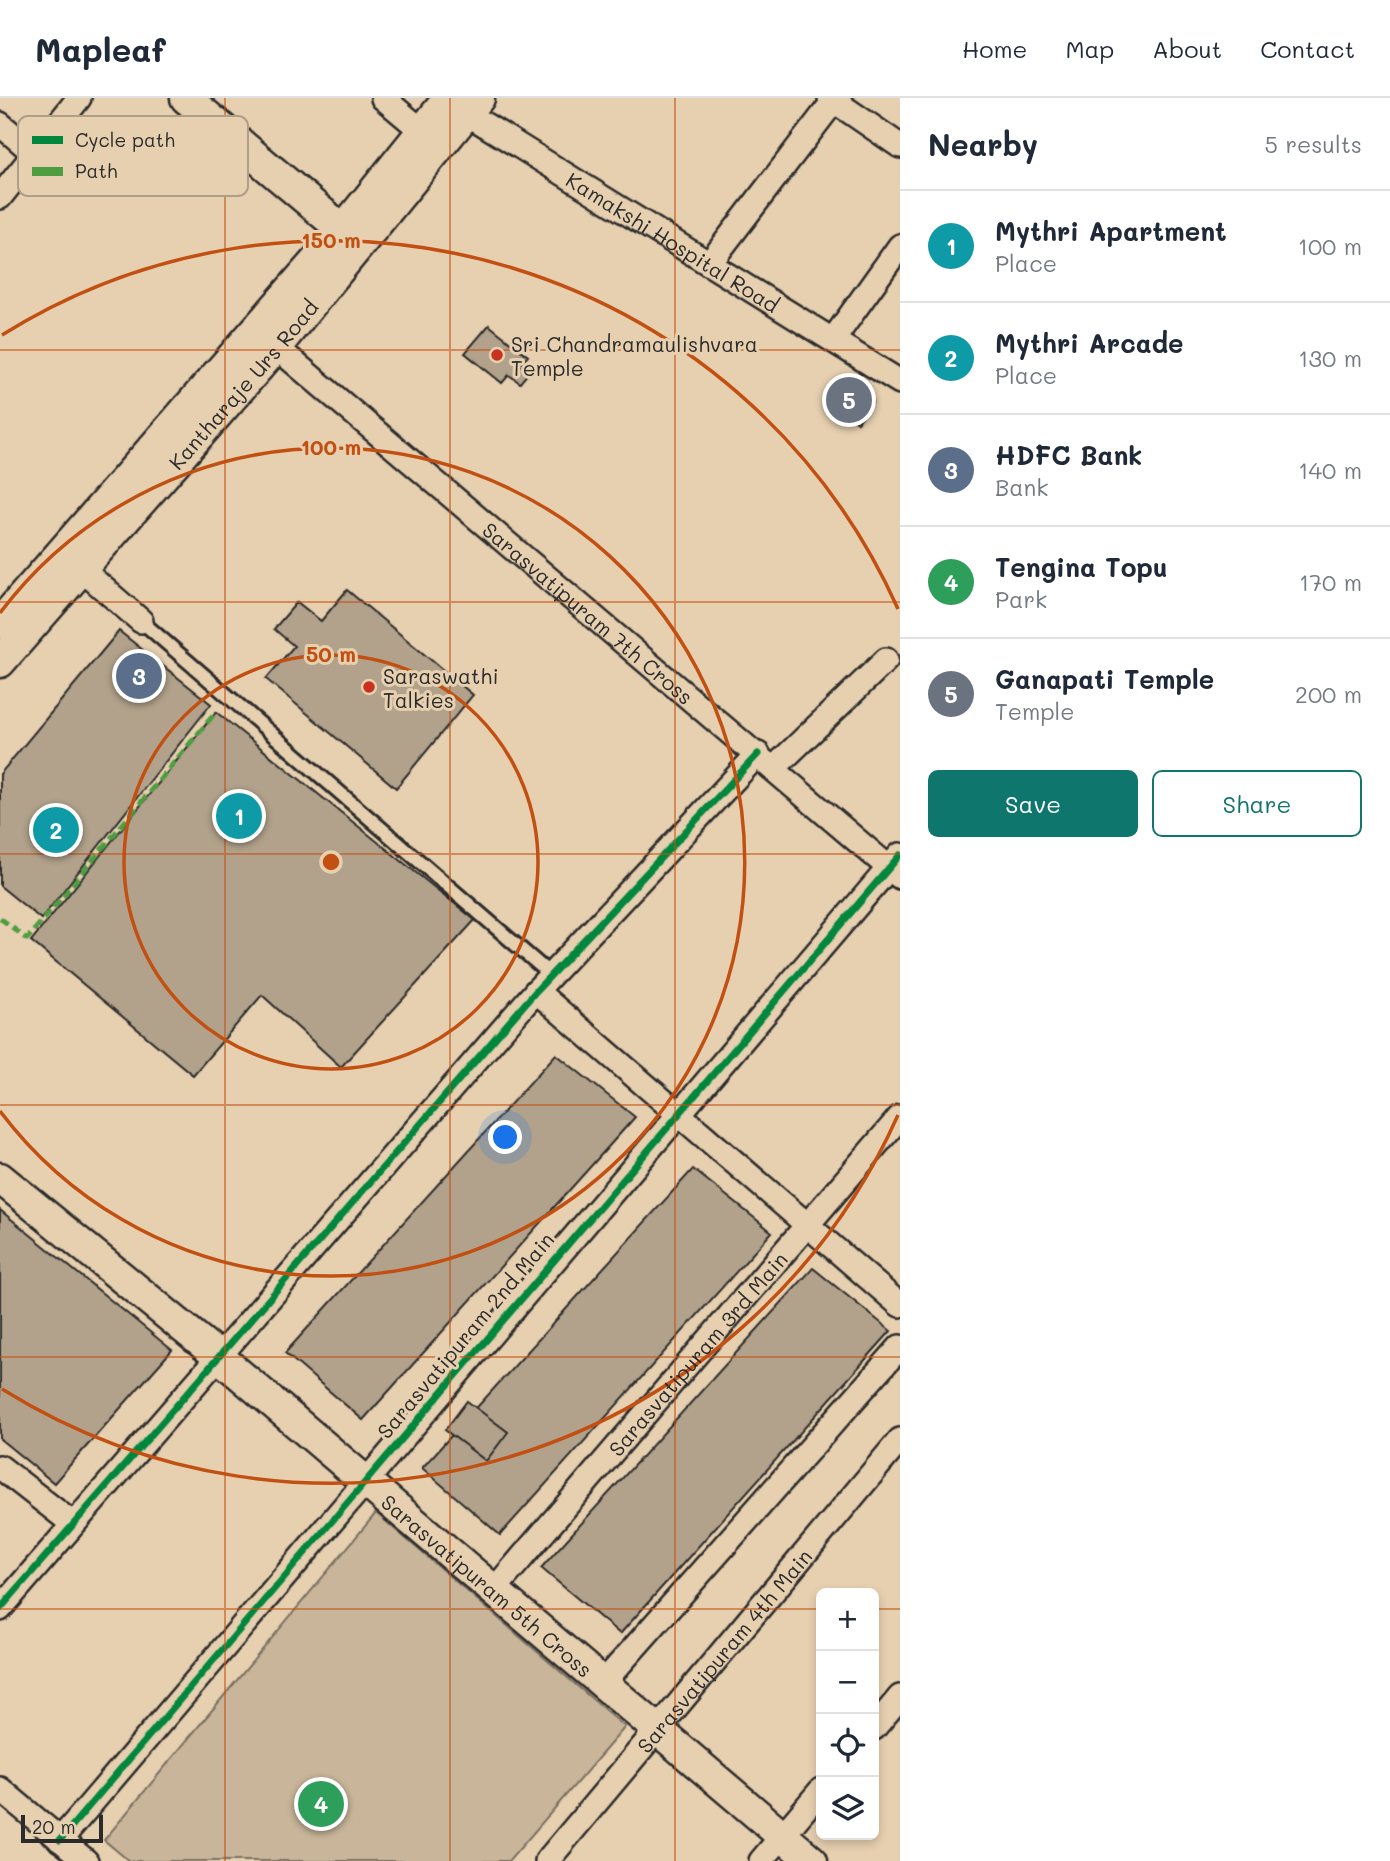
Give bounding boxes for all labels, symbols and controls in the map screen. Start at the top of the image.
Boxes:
text: Mapleaf [35,27,166,70]
text: Home [962,33,1027,64]
text: Map [1065,33,1114,64]
text: About [1152,33,1222,64]
text: Contact [1260,33,1355,64]
legend [18,116,248,196]
text: Nearby [928,124,1038,164]
text: Cycle path [75,127,175,152]
text: 5 results [1265,129,1362,159]
text: Path [75,158,118,183]
street label: Kamakshi Hospital Road [562,165,785,318]
text: Mythri Apartment [995,214,1227,248]
text: 150 m [301,226,361,253]
text: 1 [946,231,956,261]
text: 100 m [1298,231,1362,261]
text: Place [995,248,1057,278]
street label: Kantharaje Urs Road [162,293,323,475]
text: Mythri Arcade [995,326,1184,360]
place label: Sri Chandramaulishvara Temple [511,330,758,381]
text: 2 [945,343,957,373]
text: 130 m [1298,343,1362,373]
marker: Sri Chandramaulishvara Temple [489,347,505,363]
text: Place [995,360,1057,390]
pin: 5 [826,374,872,426]
text: 100 m [301,433,361,460]
text: HDFC Bank [995,438,1142,472]
text: 3 [944,455,958,485]
text: 140 m [1298,455,1362,485]
text: Bank [995,472,1049,502]
street label: Sarasvatipuram 7th Cross [478,515,699,710]
text: Tengina Topu [995,550,1168,584]
text: 4 [944,567,958,597]
text: 170 m [1299,567,1362,597]
text: Park [995,584,1047,614]
text: 50 m [306,640,356,667]
pin: 3 [116,650,162,702]
place label: Saraswathi Talkies [383,662,499,713]
text: Ganapati Temple [995,662,1214,696]
marker: Saraswathi Talkies [361,679,377,695]
text: 5 [944,679,958,709]
text: 200 m [1295,679,1362,709]
text: Temple [995,696,1075,726]
button: Save [928,770,1138,837]
button: Share [1152,770,1362,837]
pin: 1 [216,790,262,842]
pin: 2 [33,804,79,856]
centre of rings [319,850,343,874]
your location [488,1120,522,1154]
street label: Sarasvatipuram 2nd Main [371,1226,559,1444]
street label: Sarasvatipuram 3rd Main [602,1245,792,1461]
street label: Sarasvatipuram 5th Cross [376,1488,599,1682]
street label: Sarasvatipuram 4th Main [630,1543,817,1758]
map controls [816,1588,879,1840]
button: + [816,1588,879,1651]
button: − [816,1651,879,1714]
button: locate [816,1714,879,1777]
button: layers [816,1777,879,1840]
pin: 4 [298,1778,344,1830]
scale bar [21,1812,103,1844]
text: 20 m [32,1814,76,1839]

